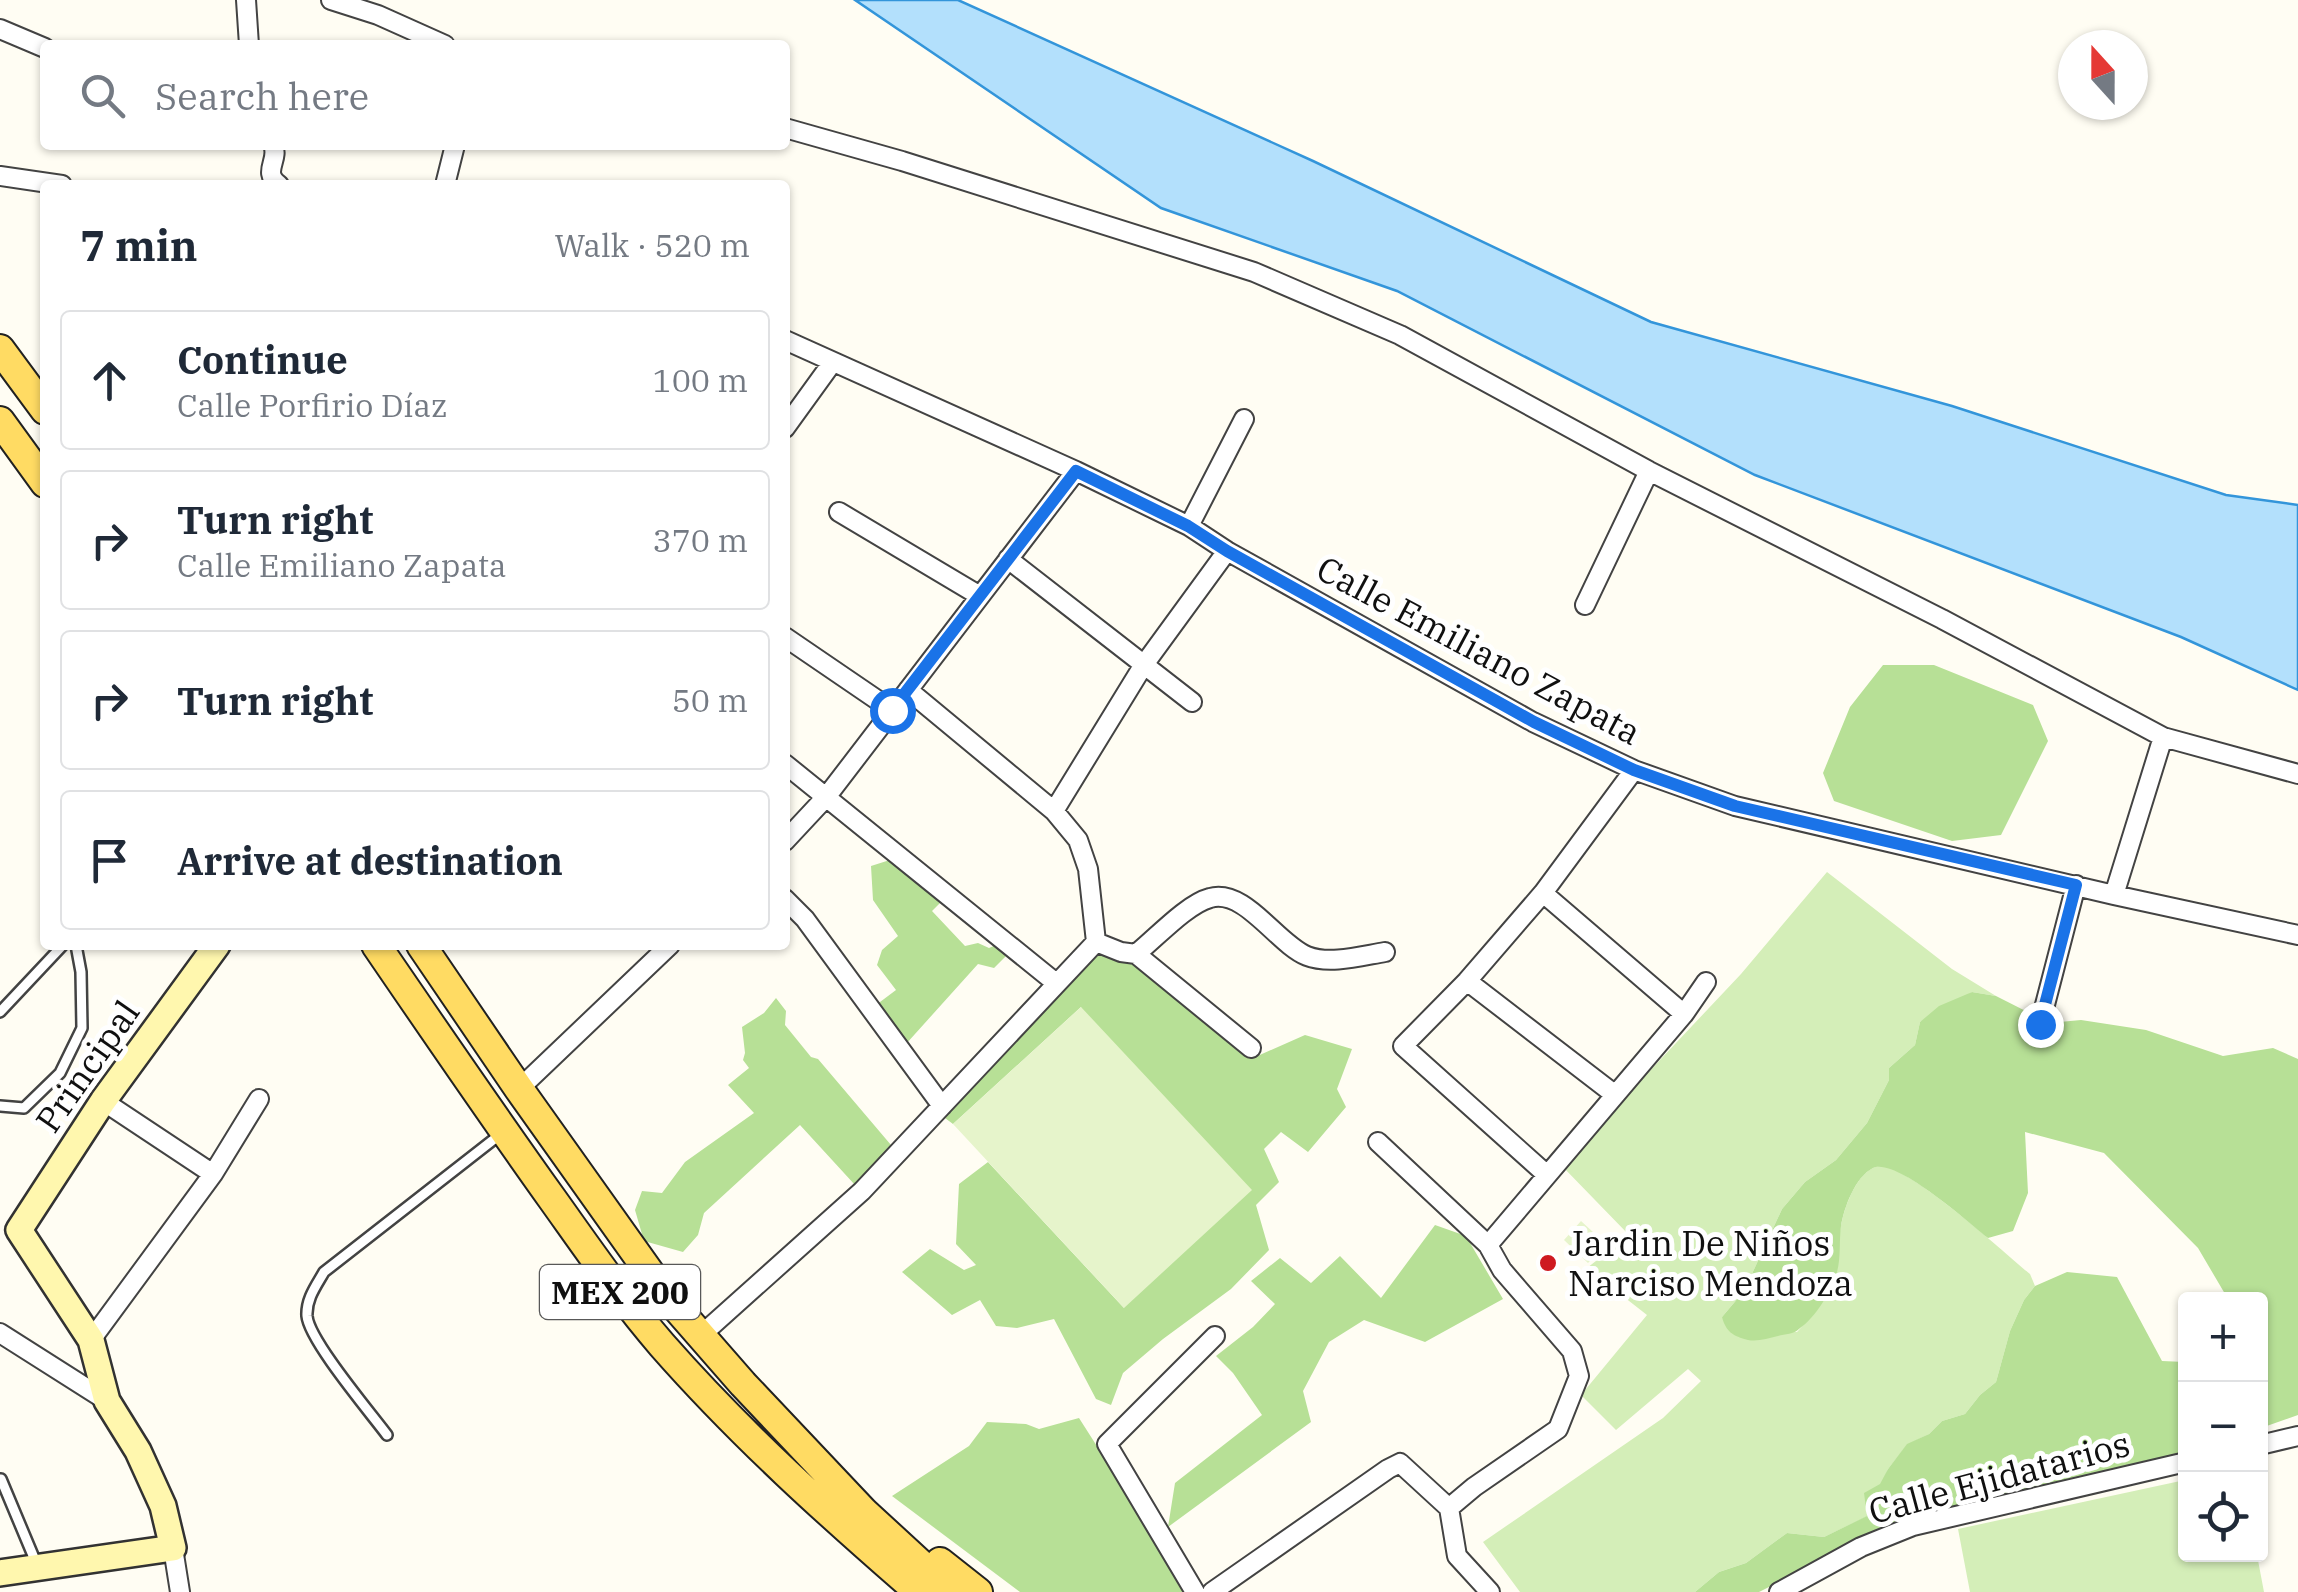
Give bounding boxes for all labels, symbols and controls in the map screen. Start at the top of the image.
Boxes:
north arrow [2058,30,2148,120]
search box [40,40,790,150]
icon: search [75,68,130,123]
text: Search here [155,71,369,120]
text: 7 min [80,218,198,273]
text: Walk · 520 m [554,224,750,266]
text: Continue [177,335,348,384]
icon: ahead [82,353,137,408]
text: 100 m [652,359,748,401]
text: Calle Porfirio Díaz [177,384,447,426]
text: Turn right [177,495,373,544]
icon: right [82,513,137,568]
text: 370 m [652,519,748,561]
text: Calle Emiliano Zapata [177,544,507,586]
street label: Calle Emiliano Zapata [1309,545,1649,755]
icon: right [82,673,137,728]
text: Turn right [177,676,373,725]
text: 50 m [672,679,748,721]
route start [870,688,916,734]
icon: arrive [82,833,137,888]
text: Arrive at destination [177,836,563,885]
street label: Principal [25,991,149,1141]
route end [2018,1002,2064,1048]
place label: Jardin De Niños Narciso Mendoza [1568,1220,1853,1306]
marker: Jardin De Niños Narciso Mendoza [1537,1252,1559,1274]
road number: MEX 200 [540,1265,700,1319]
map controls [2178,1292,2268,1562]
button: + [2178,1292,2268,1382]
button: − [2178,1382,2268,1472]
street label: Calle Ejidatarios [1863,1420,2135,1534]
button: locate [2178,1472,2268,1562]

